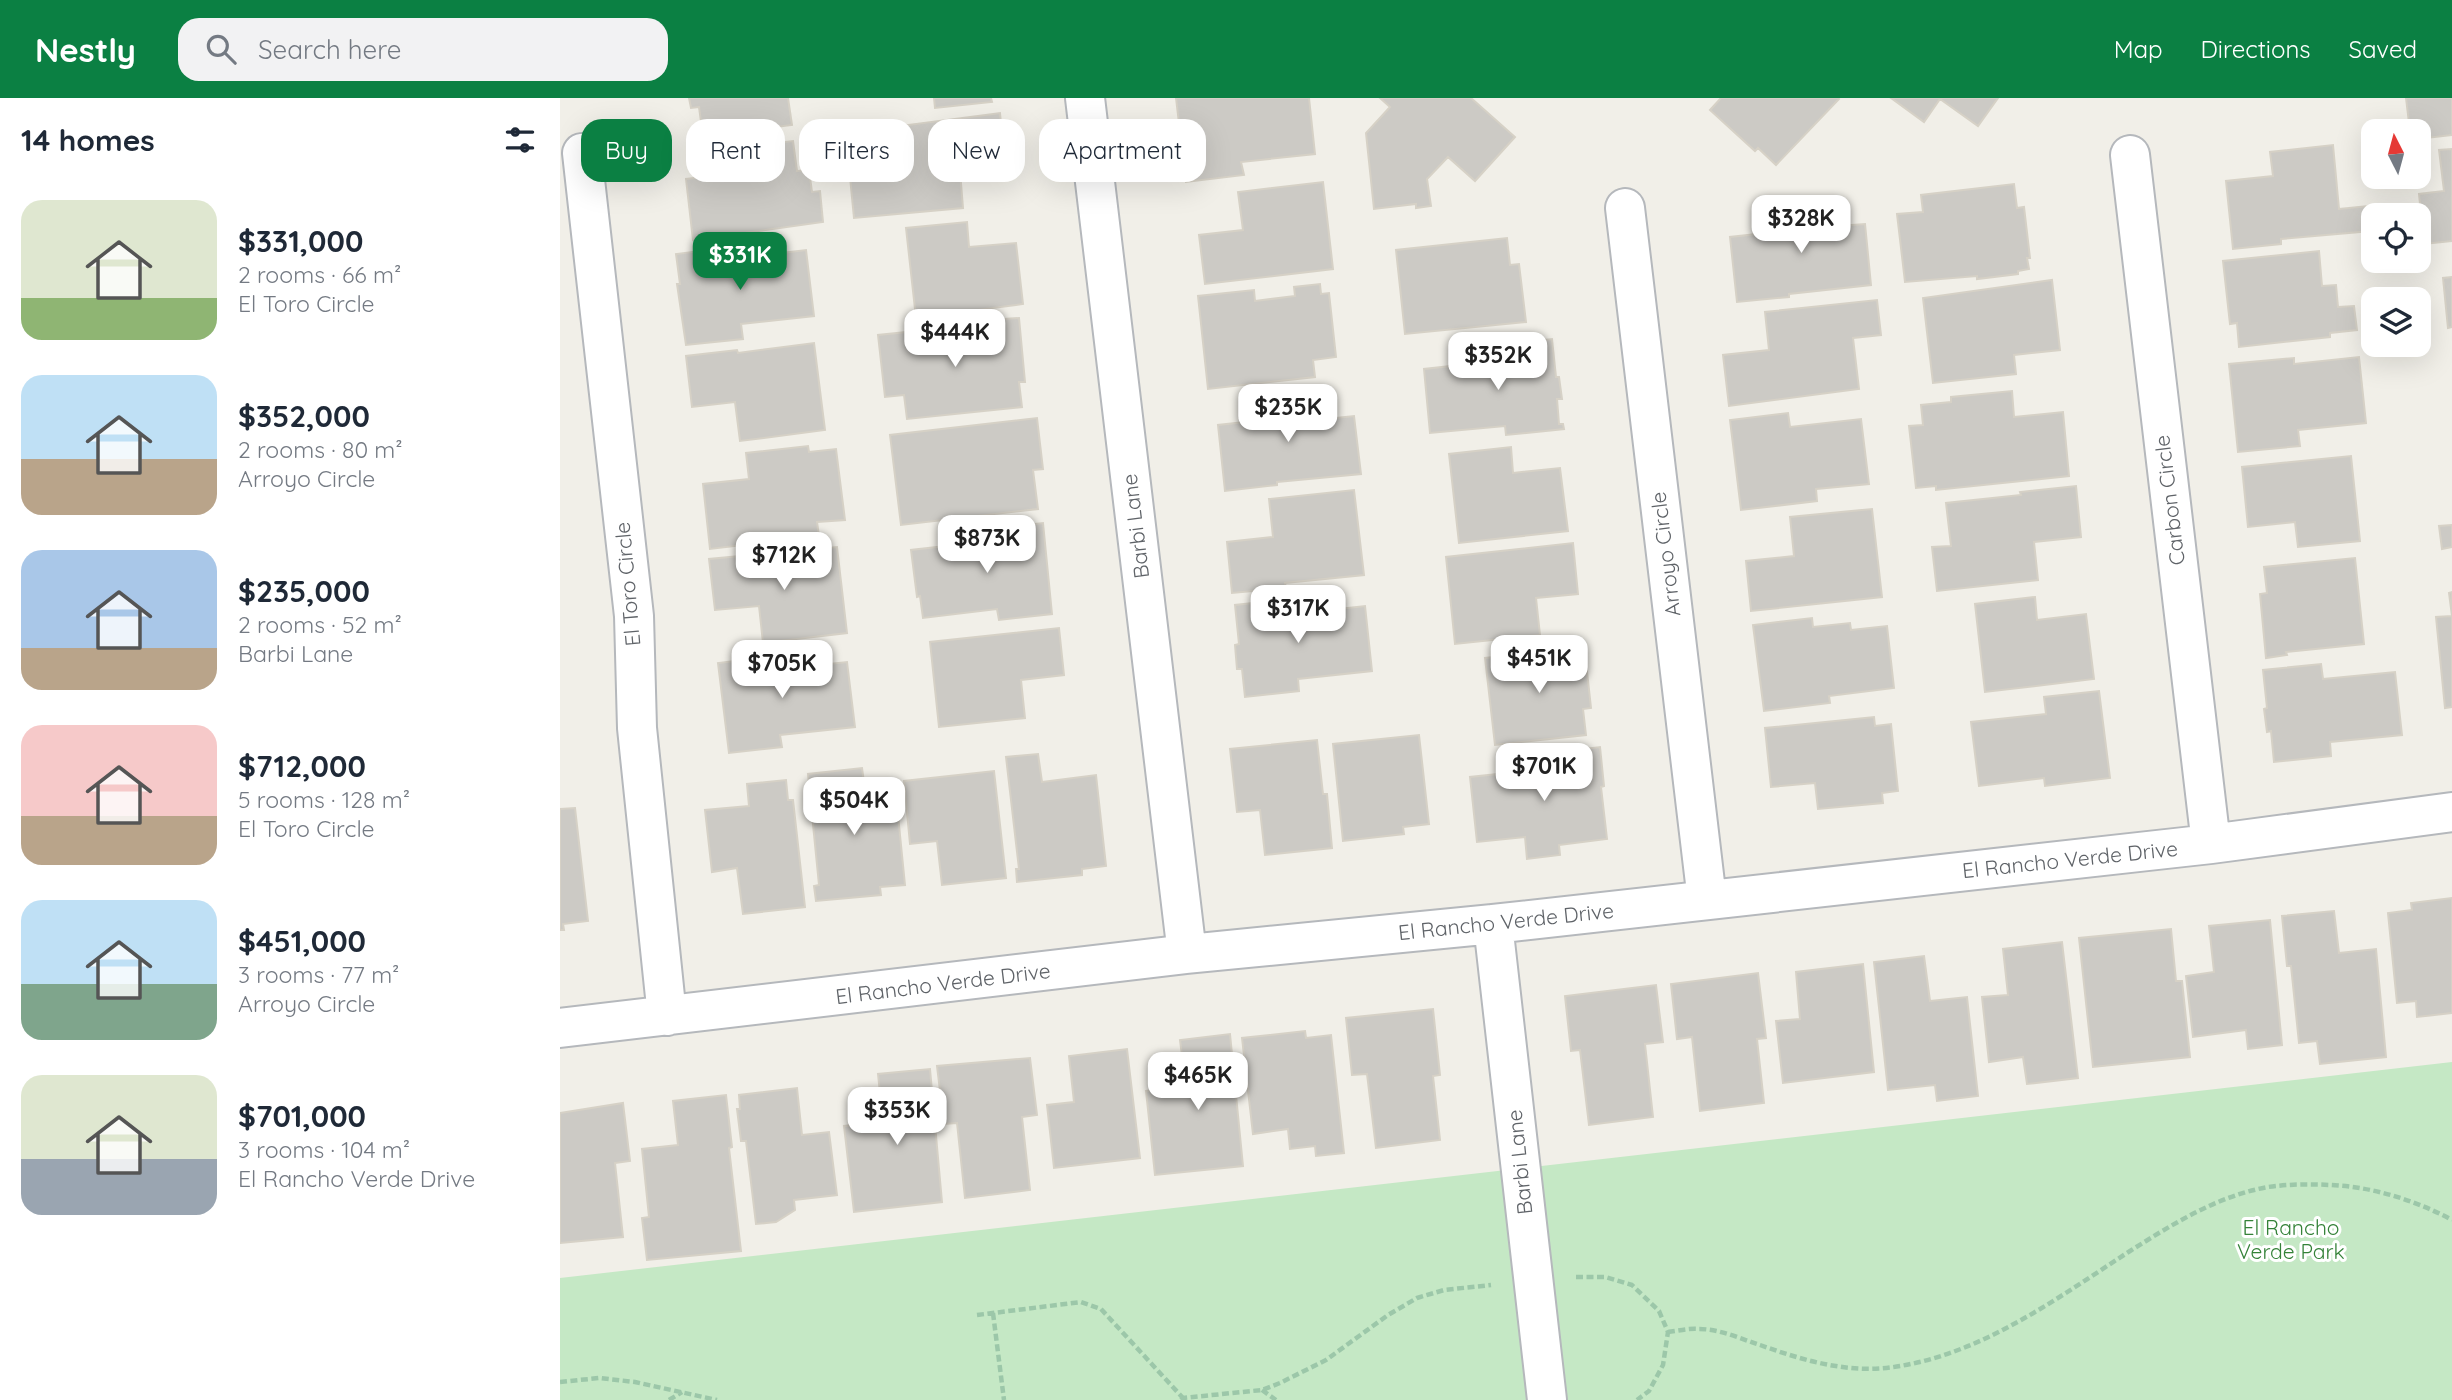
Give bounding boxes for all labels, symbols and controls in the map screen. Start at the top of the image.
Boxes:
search box [178,18,668,81]
text: Nestly [35,29,136,70]
icon: search [202,30,240,68]
text: Search here [258,33,401,66]
text: Map [2114,34,2163,64]
text: Directions [2201,34,2311,64]
text: Saved [2349,34,2417,64]
chip: Buy [581,119,672,182]
chip: Rent [686,119,785,182]
chip: Filters [799,119,914,182]
chip: New [928,119,1025,182]
chip: Apartment [1039,119,1206,182]
north arrow [2361,119,2431,189]
map controls [2361,119,2431,357]
text: 14 homes [21,121,155,159]
icon: filters [501,121,539,159]
pin: $328K [1752,195,1850,255]
text: $328K [1768,203,1834,232]
button: locate [2361,203,2431,273]
text: $331,000 [238,222,363,260]
icon: home [77,228,161,312]
pin: $331K [691,232,789,292]
text: $331K [709,240,771,269]
text: 2 rooms · 66 m² [238,260,401,289]
button: layers [2361,287,2431,357]
text: El Toro Circle [238,289,374,318]
pin: $444K [906,310,1004,369]
text: $444K [920,317,990,346]
pin: $352K [1449,332,1547,392]
text: $352K [1464,340,1532,369]
pin: $235K [1239,384,1337,444]
text: $235K [1254,392,1322,421]
text: $352,000 [238,397,370,435]
icon: home [77,403,161,487]
street label: Carbon Circle [2148,434,2190,567]
text: 2 rooms · 80 m² [238,435,403,464]
text: Arroyo Circle [238,464,375,493]
street label: Barbi Lane [1116,472,1154,580]
street label: Arroyo Circle [1644,490,1686,618]
pin: $873K [938,516,1036,575]
street label: El Toro Circle [609,521,645,647]
text: $873K [954,523,1020,552]
pin: $712K [735,532,833,592]
text: $712K [752,540,816,569]
text: $235,000 [238,572,370,610]
icon: home [77,578,161,662]
pin: $317K [1249,586,1347,645]
text: $317K [1267,593,1329,622]
text: 2 rooms · 52 m² [238,610,402,639]
pin: $451K [1490,636,1588,695]
text: Barbi Lane [238,639,353,668]
pin: $705K [733,640,831,700]
text: $451K [1507,643,1571,672]
text: $705K [748,648,816,677]
pin: $701K [1495,744,1593,803]
text: $712,000 [238,747,366,785]
text: $701K [1512,751,1576,780]
icon: home [77,753,161,837]
pin: $504K [805,778,903,837]
text: 5 rooms · 128 m² [238,785,410,814]
text: $504K [819,785,889,814]
text: El Toro Circle [238,814,374,843]
street label: El Rancho Verde Drive [1961,835,2179,883]
street label: El Rancho Verde Drive [1397,897,1615,945]
text: $451,000 [238,922,366,960]
icon: home [77,928,161,1012]
street label: El Rancho Verde Drive [834,957,1052,1009]
text: 3 rooms · 77 m² [238,960,399,989]
text: Arroyo Circle [238,989,375,1018]
pin: $465K [1149,1052,1247,1112]
text: $465K [1164,1060,1232,1089]
pin: $353K [848,1088,946,1147]
text: $353K [864,1095,930,1124]
text: $701,000 [238,1097,366,1135]
icon: home [77,1103,161,1187]
street label: Barbi Lane [1501,1108,1537,1216]
text: 3 rooms · 104 m² [238,1135,410,1164]
text: El Rancho Verde Drive [238,1164,475,1193]
park label: El Rancho Verde Park [2237,1214,2345,1264]

